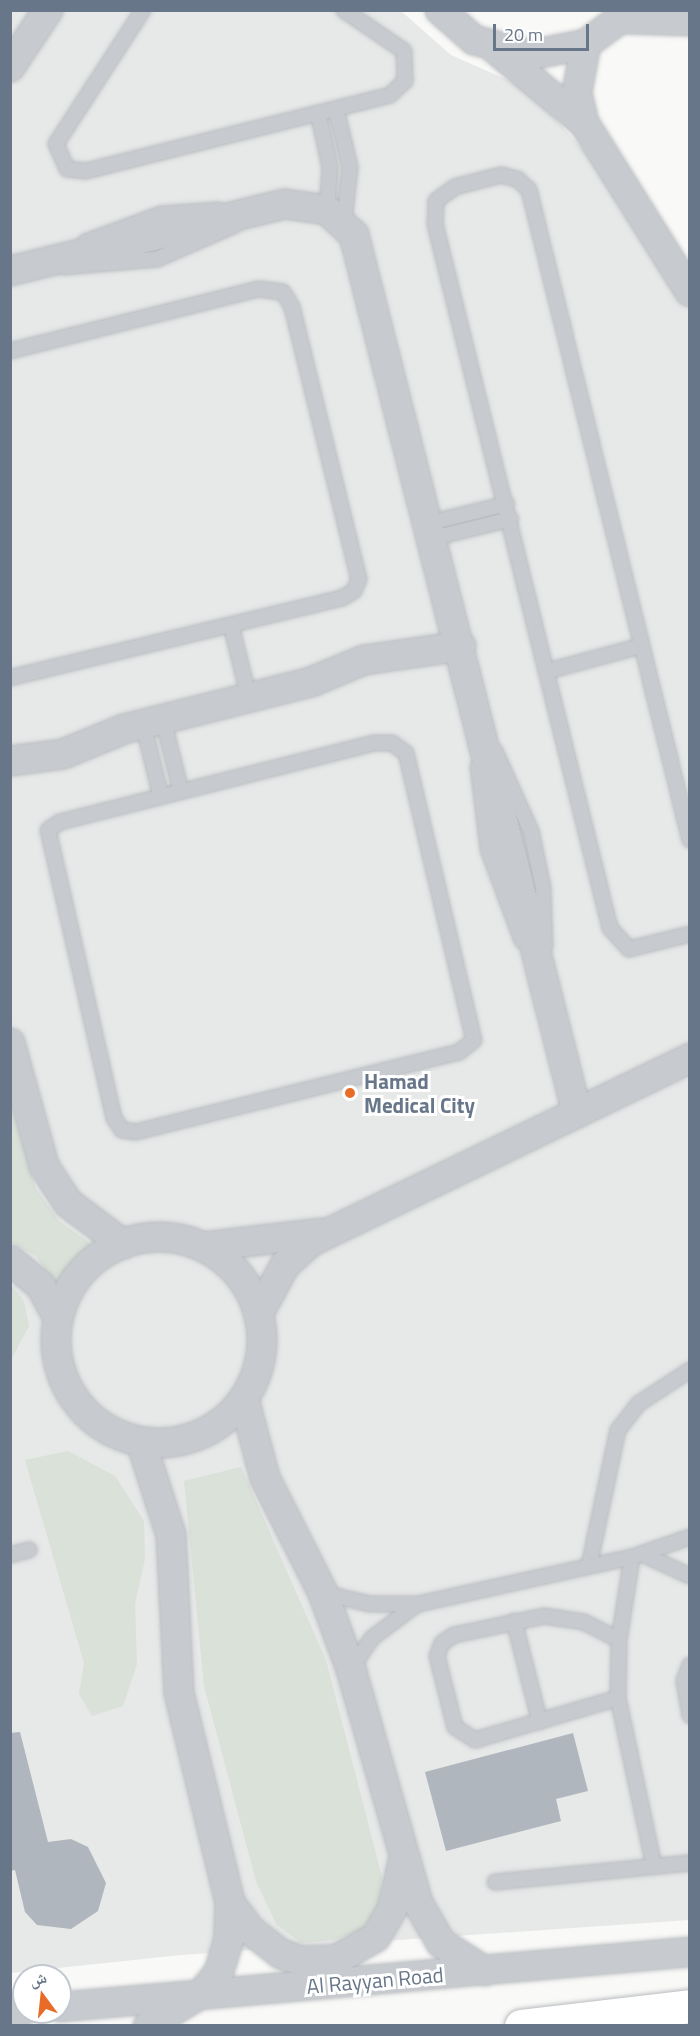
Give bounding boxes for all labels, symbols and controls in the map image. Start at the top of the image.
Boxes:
scale bar [496,12,592,50]
text: 20 m [504,21,543,48]
place label: Hamad Medical City [364,1068,475,1118]
marker: Hamad Medical City [341,1084,359,1102]
street label: Al Rayyan Road [306,1961,444,1999]
north arrow [12,1964,72,2024]
text: ش [27,1965,49,1992]

